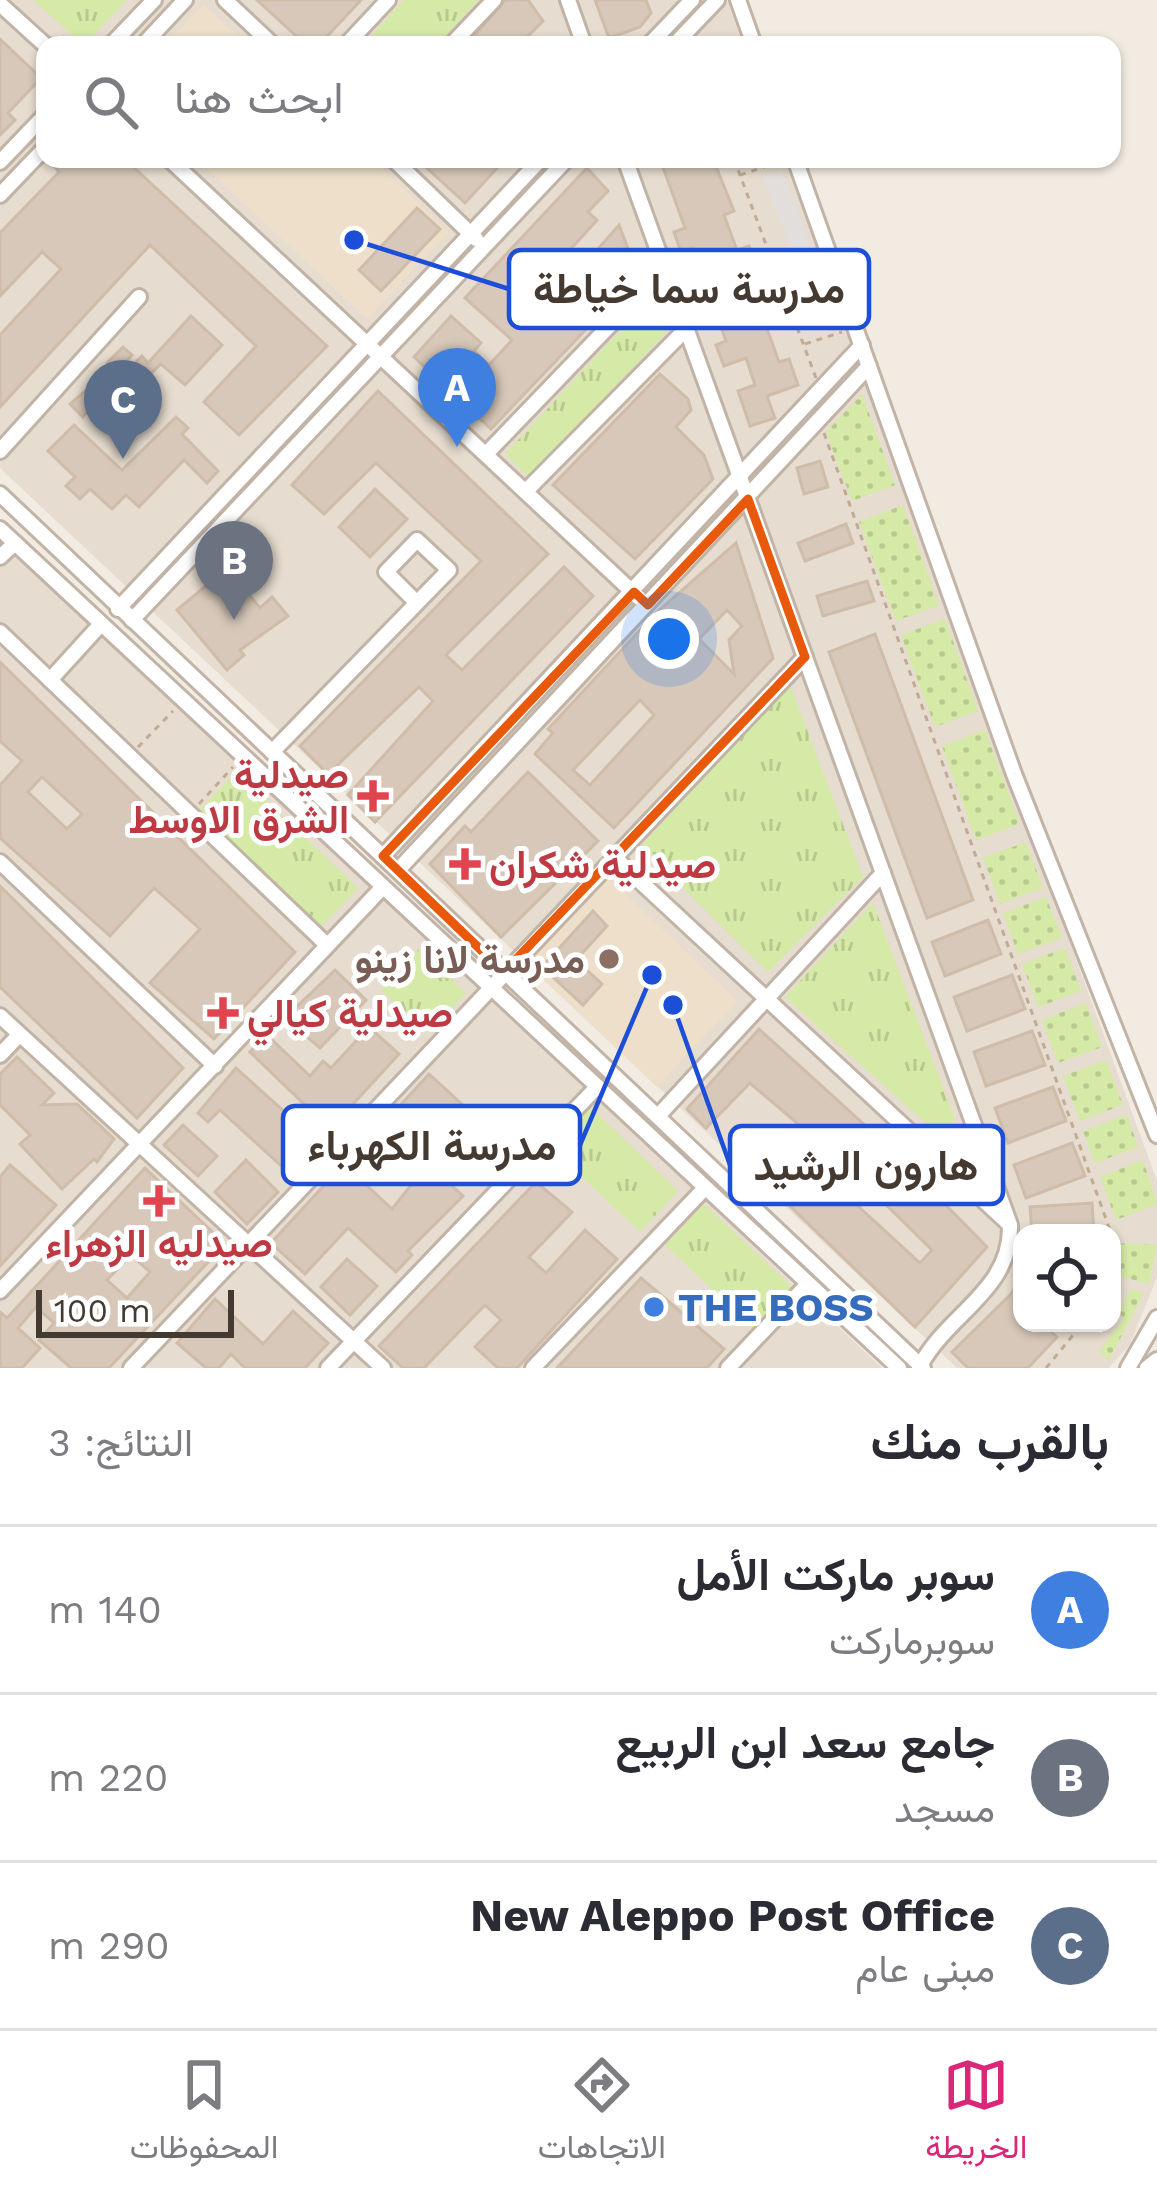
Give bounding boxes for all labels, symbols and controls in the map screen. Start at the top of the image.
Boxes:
search box [36,36,1121,168]
icon: search [78,69,144,135]
text: ابحث هنا [174,71,344,124]
callout: مدرسة سما خياطة [509,250,869,328]
text: مدرسة سما خياطة [533,264,845,315]
pin: A [418,348,496,447]
pin: C [84,360,162,459]
pin: B [195,521,273,620]
your location [639,609,699,669]
place label: صيدلية الشرق الاوسط [128,752,349,844]
marker: صيدلية الشرق الاوسط [360,783,386,809]
place label: صيدلية شكران [489,842,716,889]
marker: صيدلية شكران [452,851,478,877]
place label: مدرسة لانا زينو [355,937,585,984]
marker: مدرسة لانا زينو [596,946,622,972]
place label: صيدلية كيالي [247,991,453,1046]
marker: صيدلية كيالي [210,1000,236,1026]
callout: مدرسة الكهرباء [283,1106,580,1184]
text: مدرسة الكهرباء [307,1121,557,1172]
callout: هارون الرشيد [730,1126,1003,1204]
text: هارون الرشيد [754,1141,978,1192]
marker: صيدليه الزهراء [146,1188,172,1214]
place label: صيدليه الزهراء [45,1221,273,1268]
map controls [1013,1224,1121,1332]
button: locate [1013,1224,1121,1332]
scale bar [36,1284,234,1337]
place label: THE BOSS [678,1285,874,1330]
text: 100 m [54,1291,151,1330]
marker: THE BOSS [641,1294,667,1320]
text: بالقرب منك [870,1412,1109,1471]
text: النتائج: 3 [48,1420,193,1465]
text: سوبر ماركت الأمل [677,1548,995,1601]
text: 140 m [48,1587,162,1632]
text: A [1057,1587,1083,1632]
text: سوبرماركت [829,1618,995,1663]
text: جامع سعد ابن الربيع [615,1716,995,1769]
text: 220 m [48,1755,168,1800]
text: B [1057,1755,1083,1800]
text: مسجد [894,1786,995,1831]
text: New Aleppo Post Office [470,1889,995,1942]
text: 290 m [48,1923,170,1968]
text: C [1057,1923,1083,1968]
text: مبنى عام [855,1946,995,1991]
tab: المحفوظات [130,2052,278,2176]
tab: الاتجاهات [538,2052,666,2176]
tab: الخريطة [925,2052,1027,2176]

